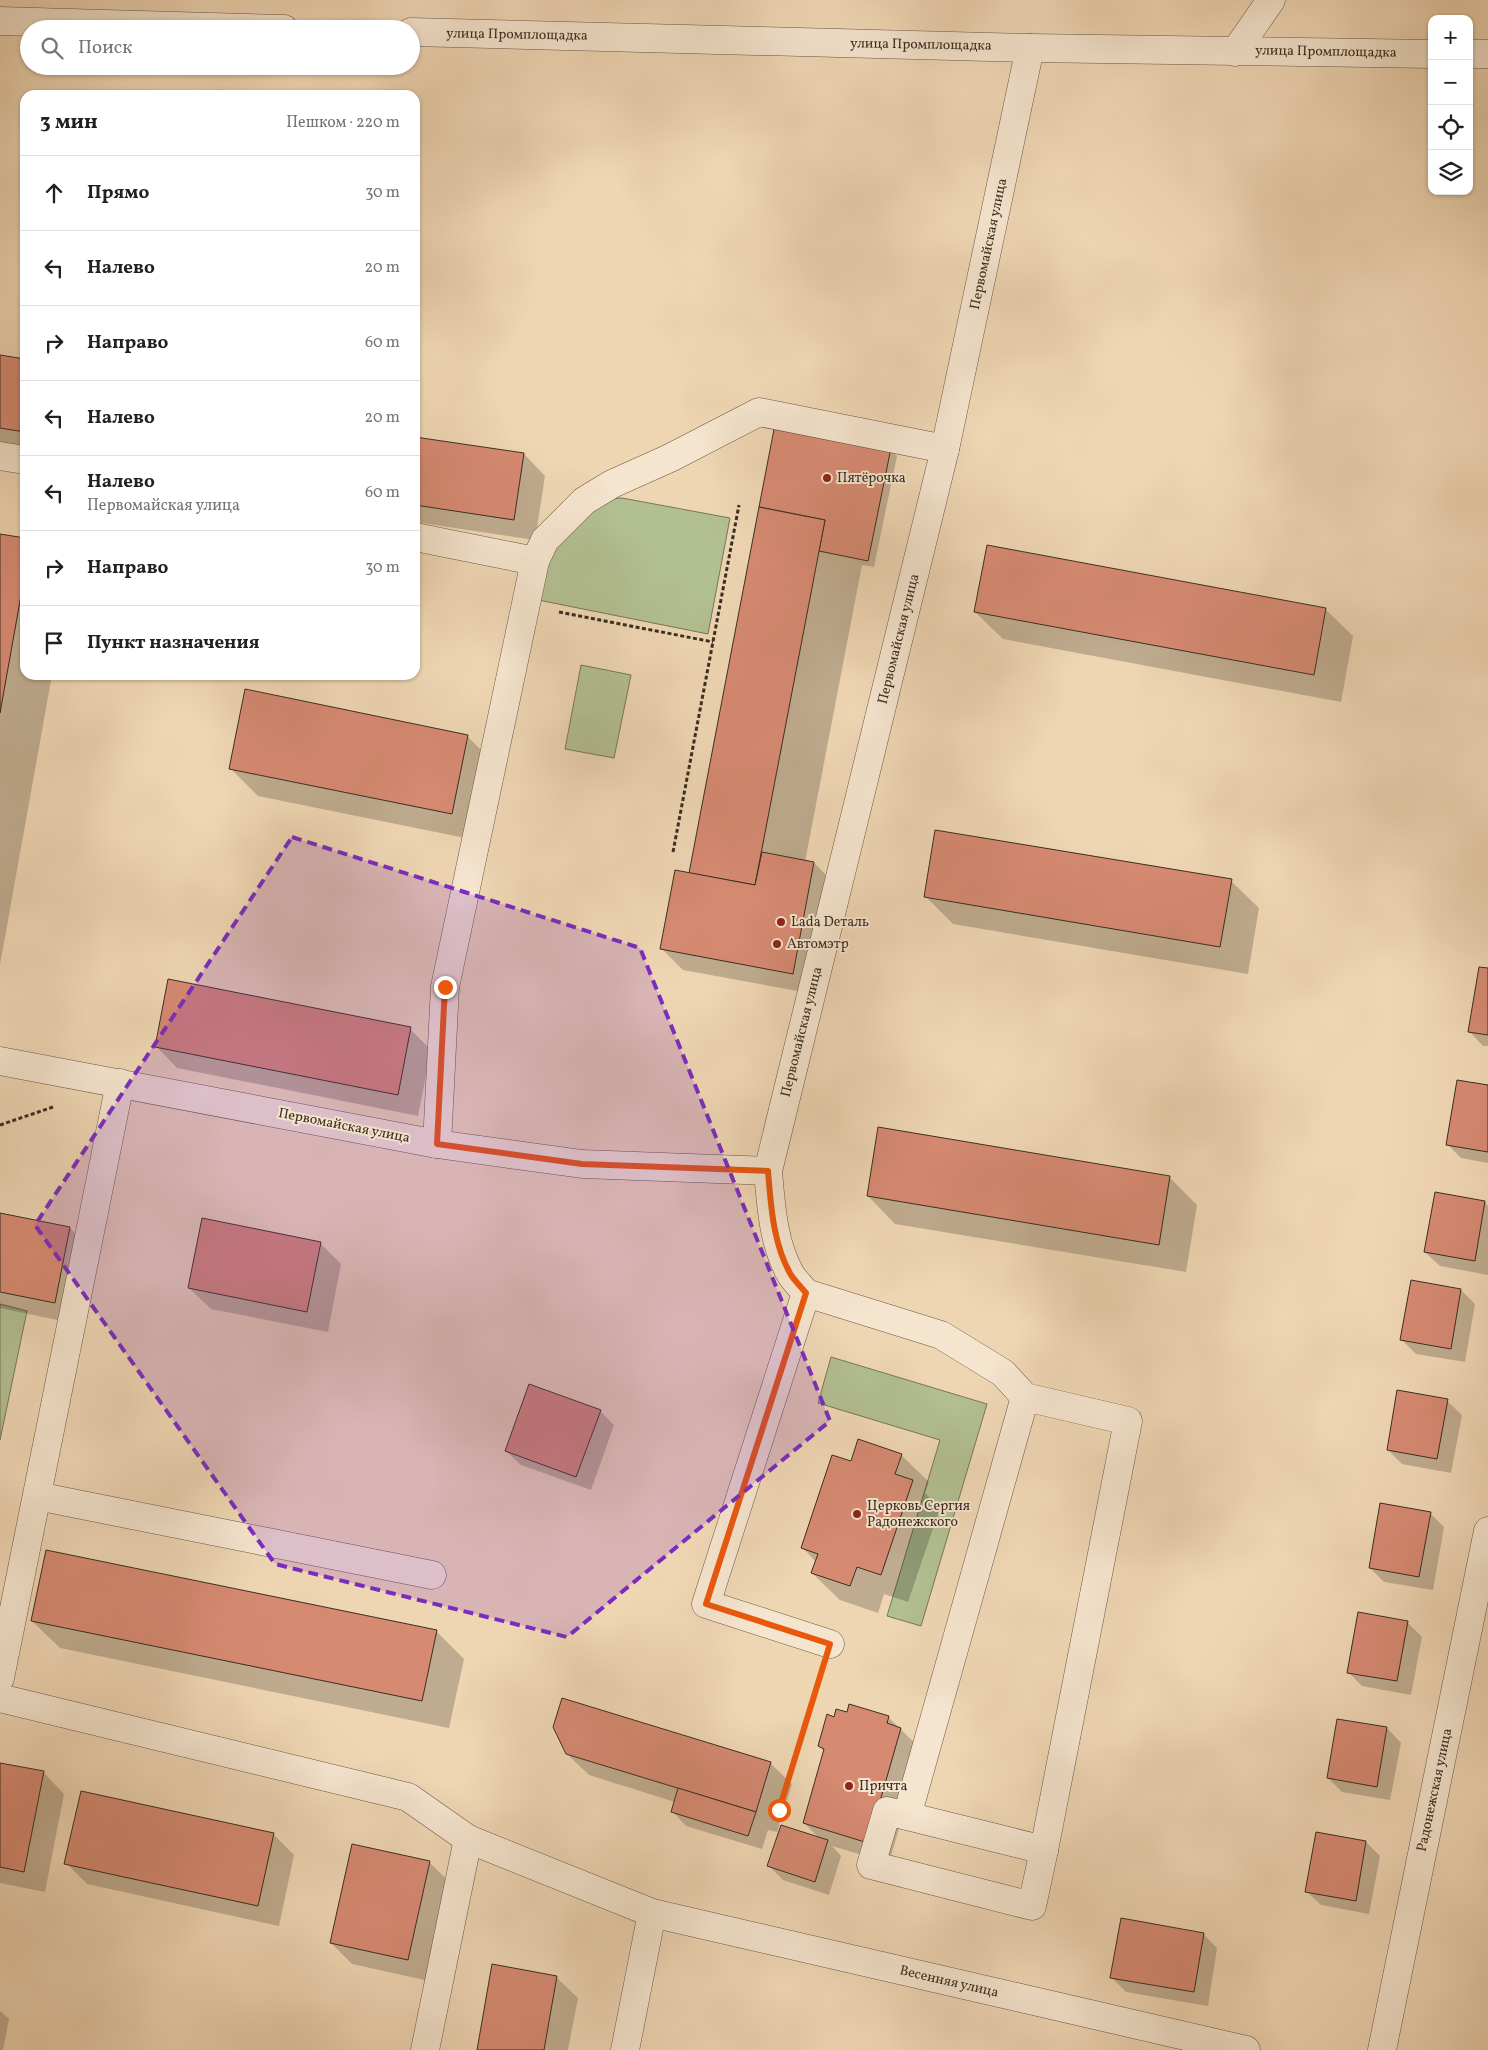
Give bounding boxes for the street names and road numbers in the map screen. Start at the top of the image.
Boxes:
street label: улица Промплощадка [446,24,588,46]
street label: улица Промплощадка [850,34,992,56]
street label: улица Промплощадка [1255,41,1397,63]
street label: Первомайская улица [966,177,1012,311]
street label: Первомайская улица [874,572,924,706]
street label: Первомайская улица [777,965,827,1099]
street label: Первомайская улица [277,1104,412,1148]
street label: Радонежская улица [1413,1726,1457,1854]
street label: Весенняя улица [898,1961,1000,2003]

